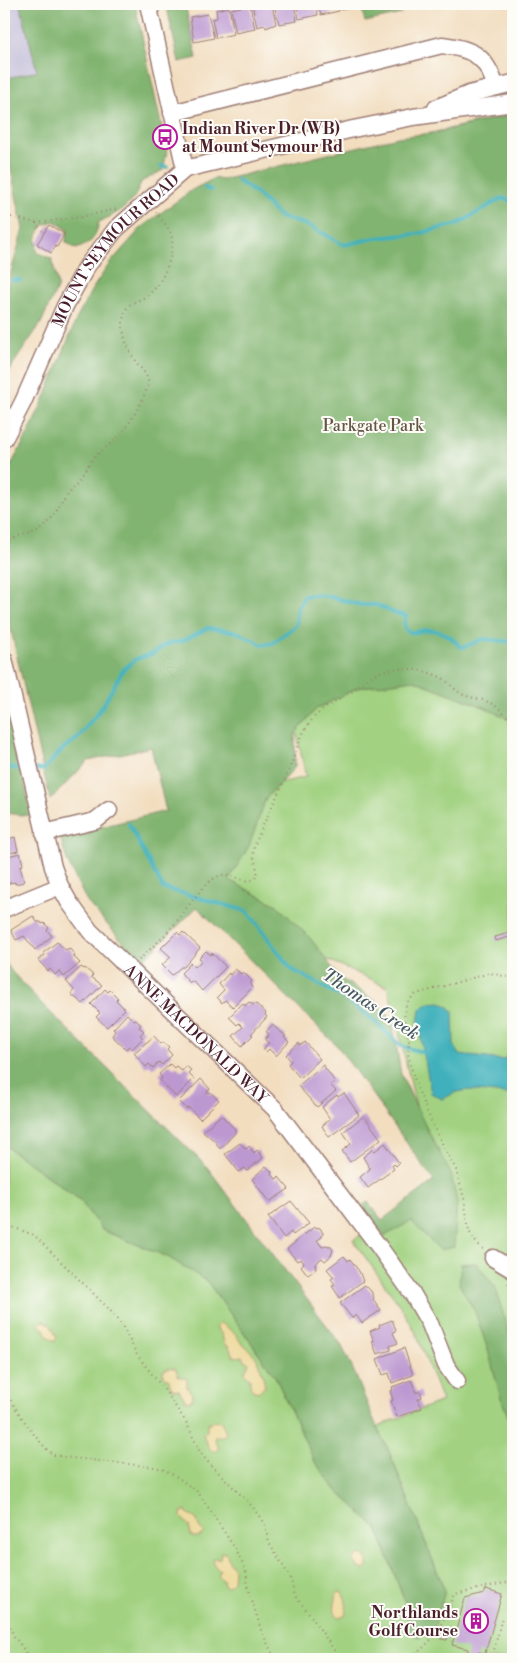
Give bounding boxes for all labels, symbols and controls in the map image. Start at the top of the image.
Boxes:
place label: Indian River Dr (WB) at Mount Seymour Rd [182,119,343,157]
bus stop icon: Indian River Dr (WB) at Mount Seymour Rd [152,124,178,150]
street label: MOUNT SEYMOUR ROAD [48,170,184,330]
park label: Parkgate Park [323,416,425,436]
street label: ANNE MACDONALD WAY [119,960,273,1109]
water label: Thomas Creek [318,963,424,1045]
place label: Northlands Golf Course [368,1603,458,1641]
building icon: Northlands Golf Course [463,1608,489,1634]

